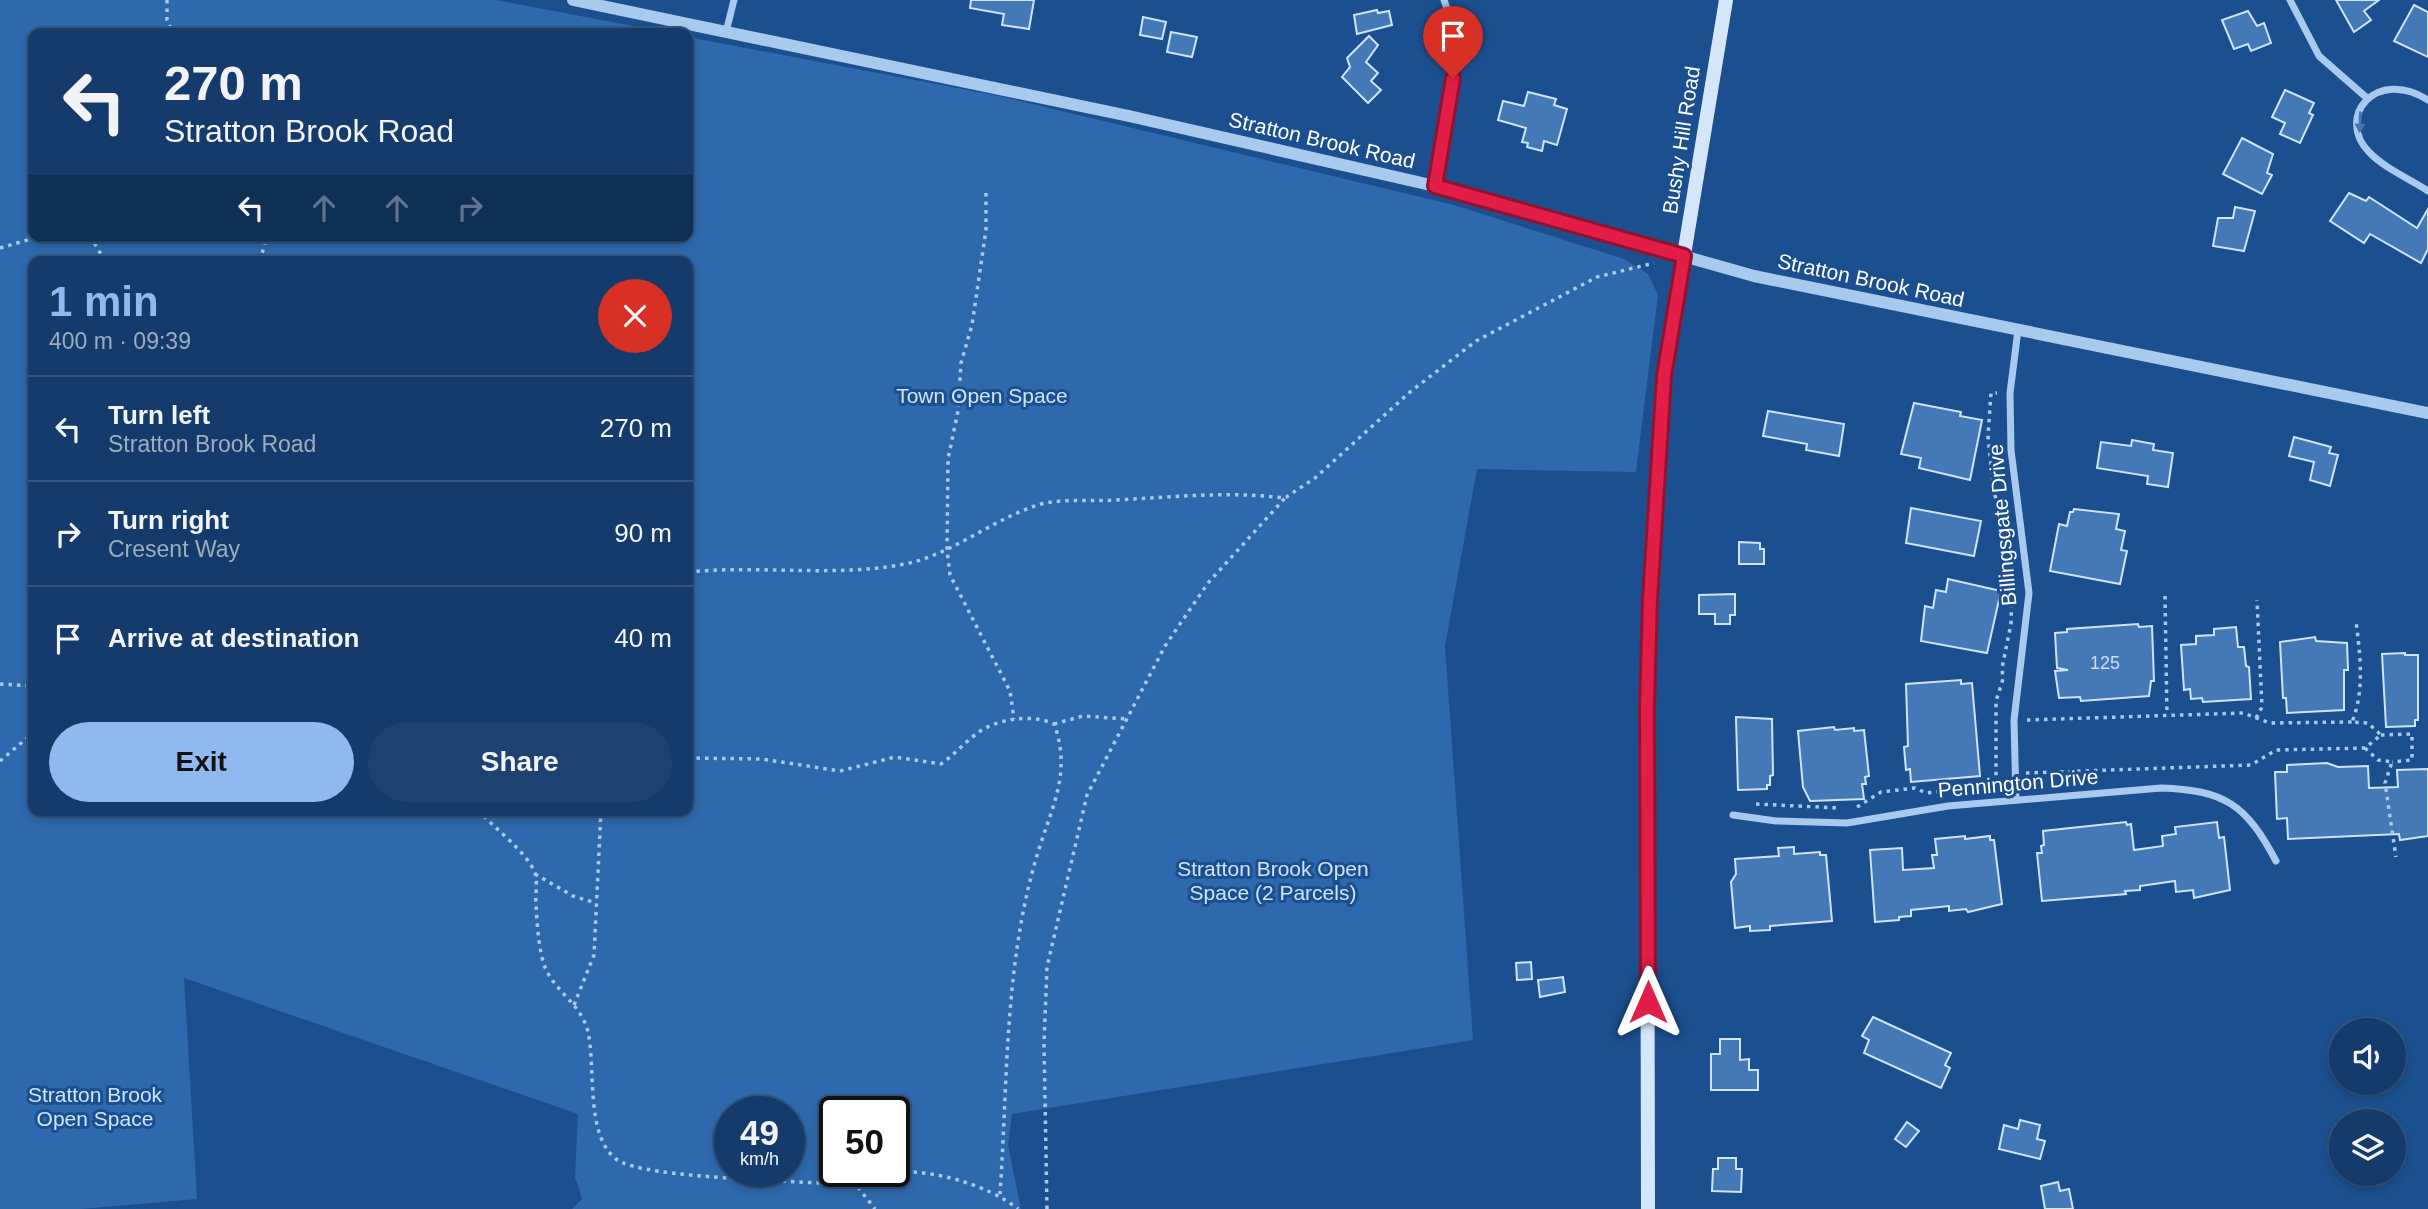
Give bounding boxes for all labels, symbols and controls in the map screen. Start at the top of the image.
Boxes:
pin [1423,6,1483,78]
icon: arrive [1434,17,1472,55]
icon: left [49,56,140,147]
text: 270 m [164,56,303,110]
street label: Bushy Hill Road [1658,64,1704,216]
street label: Stratton Brook Road [1227,107,1417,173]
one-way arrow [2355,111,2366,133]
text: Stratton Brook Road [164,113,454,149]
icon: left [232,189,270,227]
icon: ahead [305,189,343,227]
icon: ahead [378,189,416,227]
icon: right [451,189,489,227]
street label: Stratton Brook Road [1776,249,1966,311]
text: 1 min [49,278,159,325]
button: close [598,279,672,353]
text: 400 m · 09:39 [49,328,191,354]
park label: Town Open Space [896,384,1068,407]
text: Turn left [108,400,210,430]
icon: left [49,410,87,448]
text: 270 m [600,413,672,443]
text: Stratton Brook Road [108,431,316,457]
street label: Billingsgate Drive [1983,443,2021,607]
text: Turn right [108,505,229,535]
icon: right [49,515,87,553]
text: 90 m [614,518,672,548]
text: Cresent Way [108,536,240,562]
icon: arrive [49,620,87,658]
text: Arrive at destination [108,623,359,653]
text: 40 m [614,623,672,653]
house number: 125 [2090,653,2120,673]
button: Exit [49,722,354,802]
button: Share [368,722,672,802]
street label: Pennington Drive [1937,765,2099,801]
park label: Stratton Brook Open Space (2 Parcels) [1177,857,1369,904]
position arrow [1611,965,1685,1039]
map controls [2329,1018,2406,1186]
button: sound [2329,1018,2406,1095]
park label: Stratton Brook Open Space [28,1083,163,1130]
speed limit sign: 50 [819,1096,910,1187]
button: layers [2329,1109,2406,1186]
text: 49 [740,1113,779,1152]
text: km/h [740,1149,779,1169]

